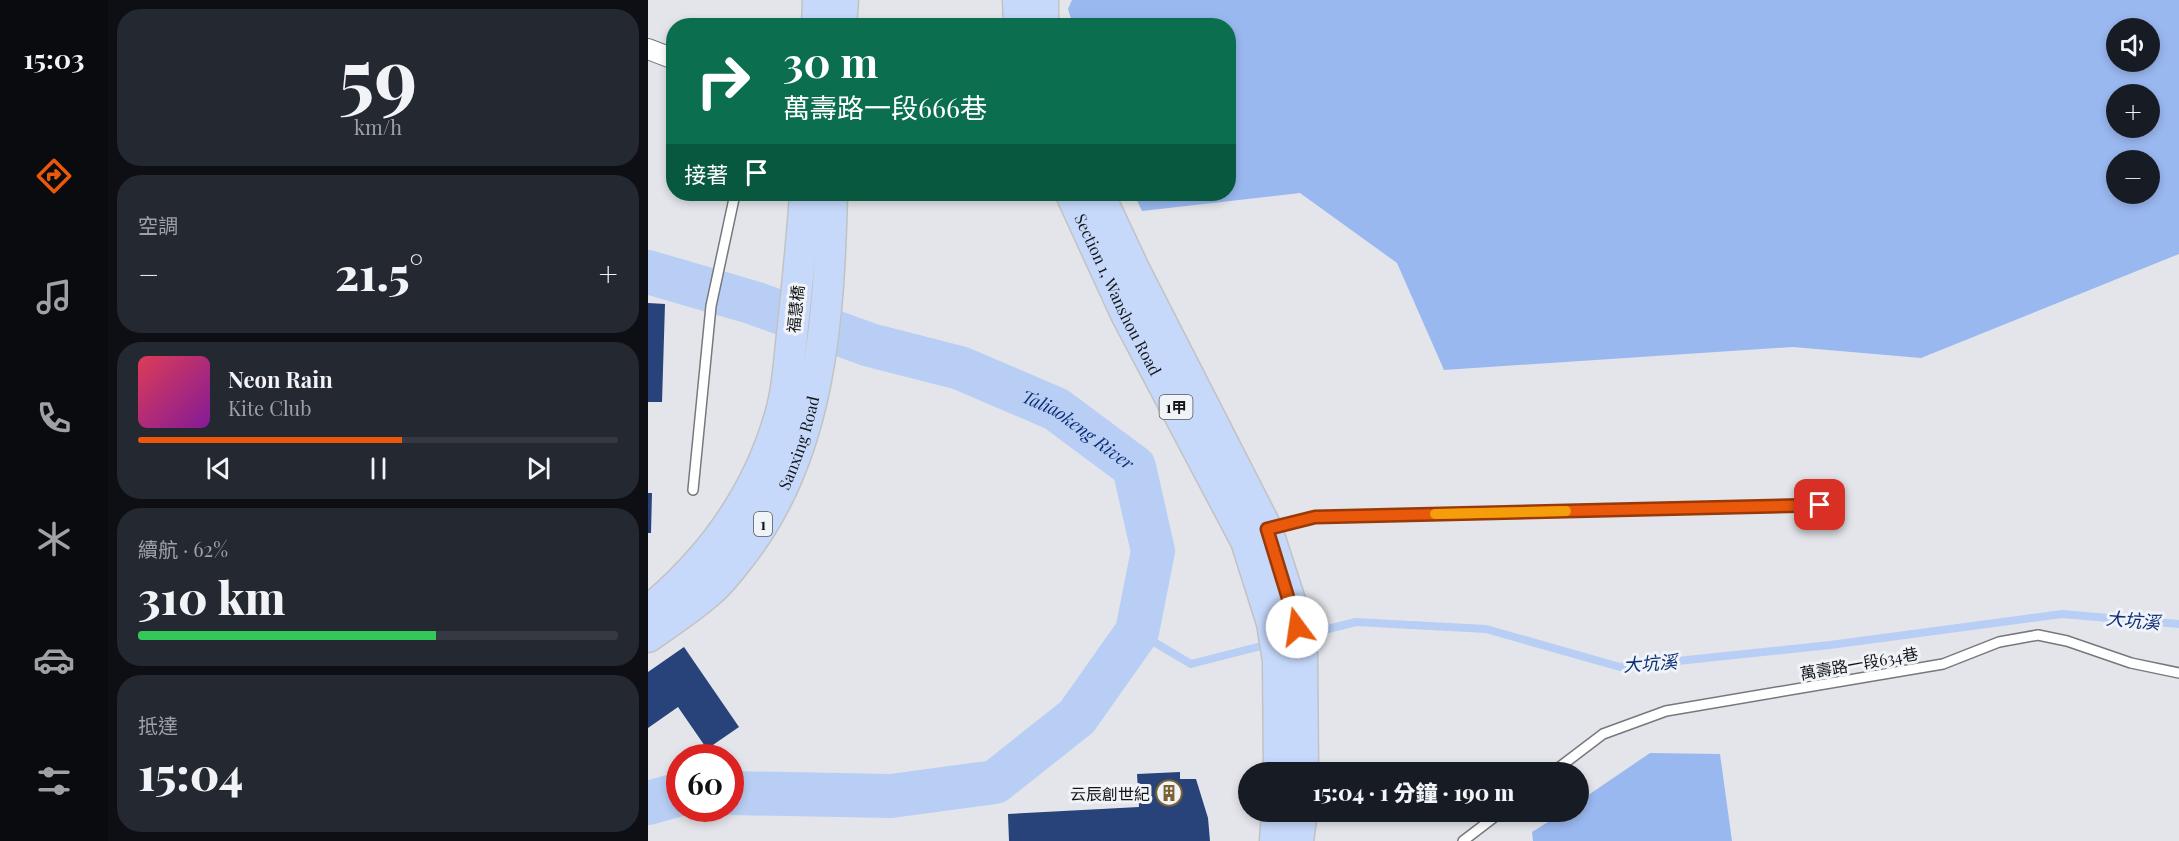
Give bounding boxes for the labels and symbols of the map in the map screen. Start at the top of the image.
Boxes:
street label: Section 1, Wanshou Road [1071,210,1167,379]
street label: 福慧橋 [782,284,808,334]
water label: Taliaokeng River [1018,384,1140,476]
street label: Sanxing Road [772,394,823,493]
road number: 1甲 [1160,395,1192,419]
pin [1794,479,1845,530]
road number: 1 [754,512,772,536]
position arrow [1265,595,1329,659]
water label: 大坑溪 [2105,606,2164,635]
street label: 萬壽路一段634巷 [1798,642,1920,684]
water label: 大坑溪 [1622,649,1681,677]
speed limit sign: 60 [666,744,744,822]
building icon: 云辰創世紀 [1154,778,1184,808]
place label: 云辰創世紀 [1070,783,1150,804]

